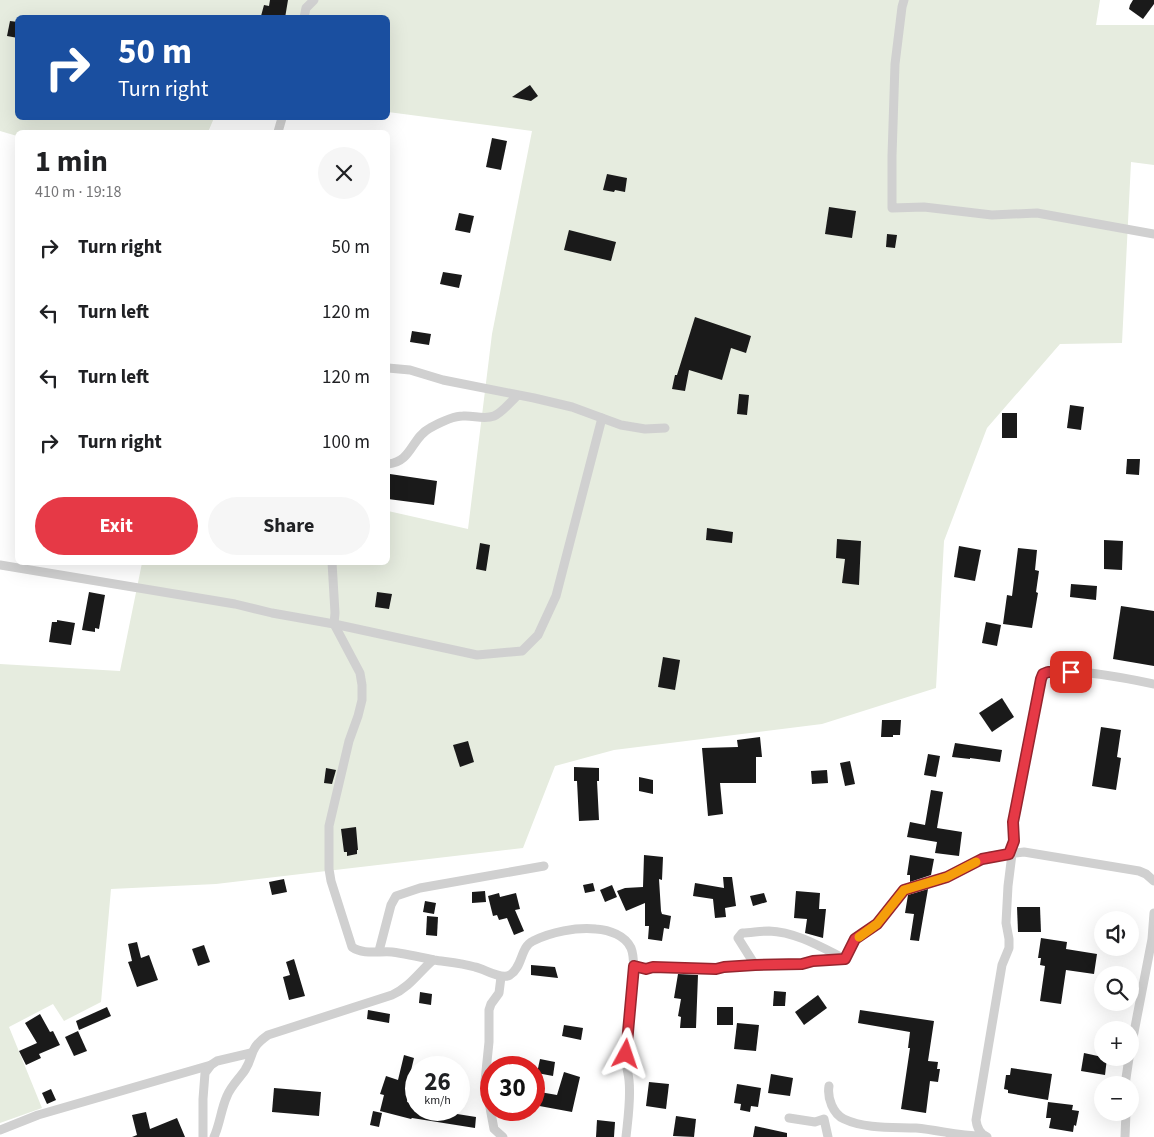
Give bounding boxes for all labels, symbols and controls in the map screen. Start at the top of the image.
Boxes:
text: 50 m [118,27,192,77]
icon: right [35,35,100,100]
text: Turn right [118,73,208,105]
text: 1 min [35,140,108,183]
button: close [318,147,370,199]
text: 410 m · 19:18 [35,181,122,203]
icon: right [35,234,63,262]
text: Turn right [78,234,162,261]
text: 50 m [332,234,370,261]
icon: left [35,299,63,327]
text: Turn left [78,299,149,326]
text: 120 m [322,299,370,326]
icon: left [35,364,63,392]
text: Turn left [78,364,149,391]
text: 120 m [322,364,370,391]
icon: right [35,429,63,457]
text: Turn right [78,429,162,456]
text: 100 m [322,429,370,456]
button: Exit [35,497,198,555]
button: Share [208,497,370,555]
pin [1050,651,1092,693]
icon: arrive [1057,658,1085,686]
map controls [1094,911,1139,1121]
button: sound [1094,911,1139,956]
button: search [1094,966,1139,1011]
button: + [1094,1021,1139,1066]
position arrow [599,1027,651,1079]
speed limit sign: 30 [480,1056,545,1121]
text: 26 [424,1064,451,1100]
button: − [1094,1076,1139,1121]
text: km/h [424,1092,451,1109]

